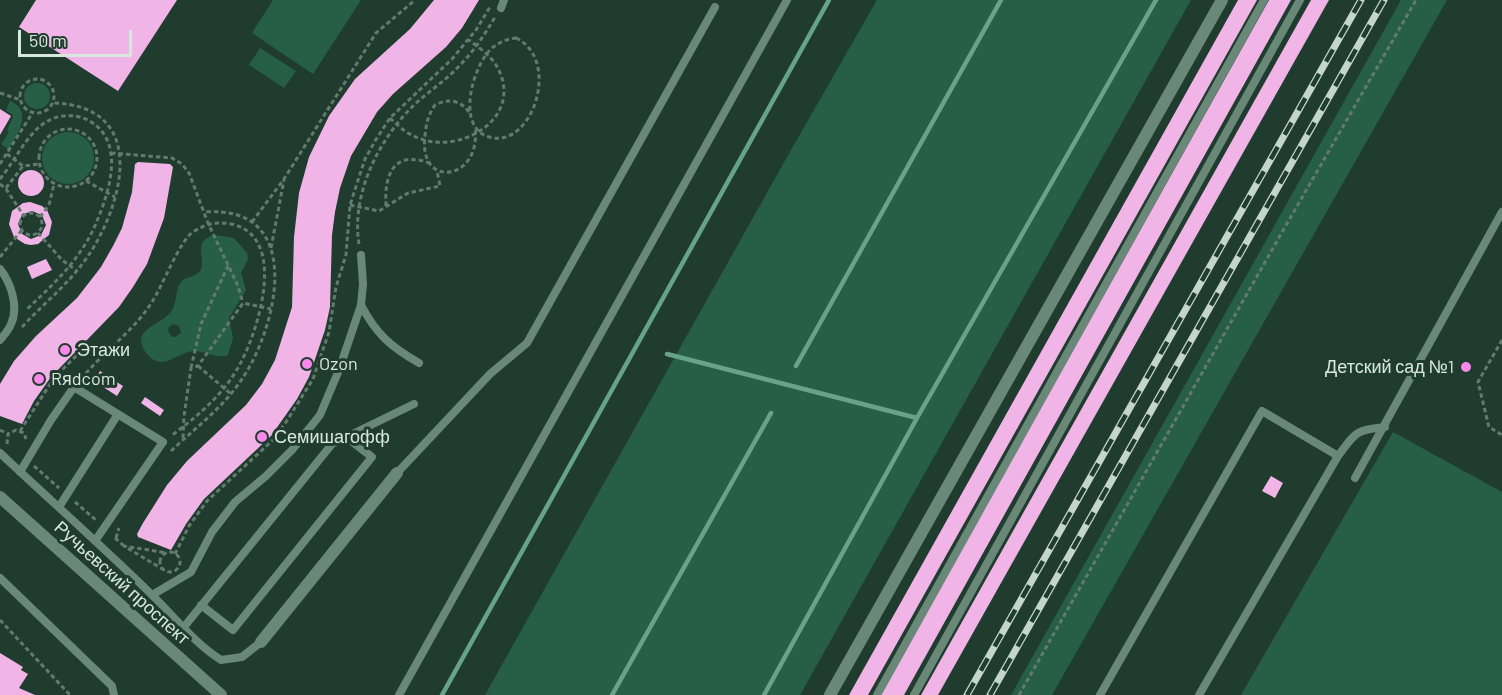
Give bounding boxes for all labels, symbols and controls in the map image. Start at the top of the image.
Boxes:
scale bar [21,18,135,56]
text: 50 m [29,29,67,51]
place label: Этажи [77,339,130,361]
marker: Этажи [58,343,72,357]
place label: Ozon [319,353,358,375]
place label: Детский сад №1 [1325,356,1454,378]
marker: Ozon [300,357,314,371]
marker: Детский сад №1 [1459,360,1473,374]
place label: Rяdcom [51,368,116,390]
marker: Rяdcom [32,372,46,386]
place label: Семишагофф [274,426,390,448]
marker: Семишагофф [255,430,269,444]
street label: Ручьевский проспект [50,517,194,649]

